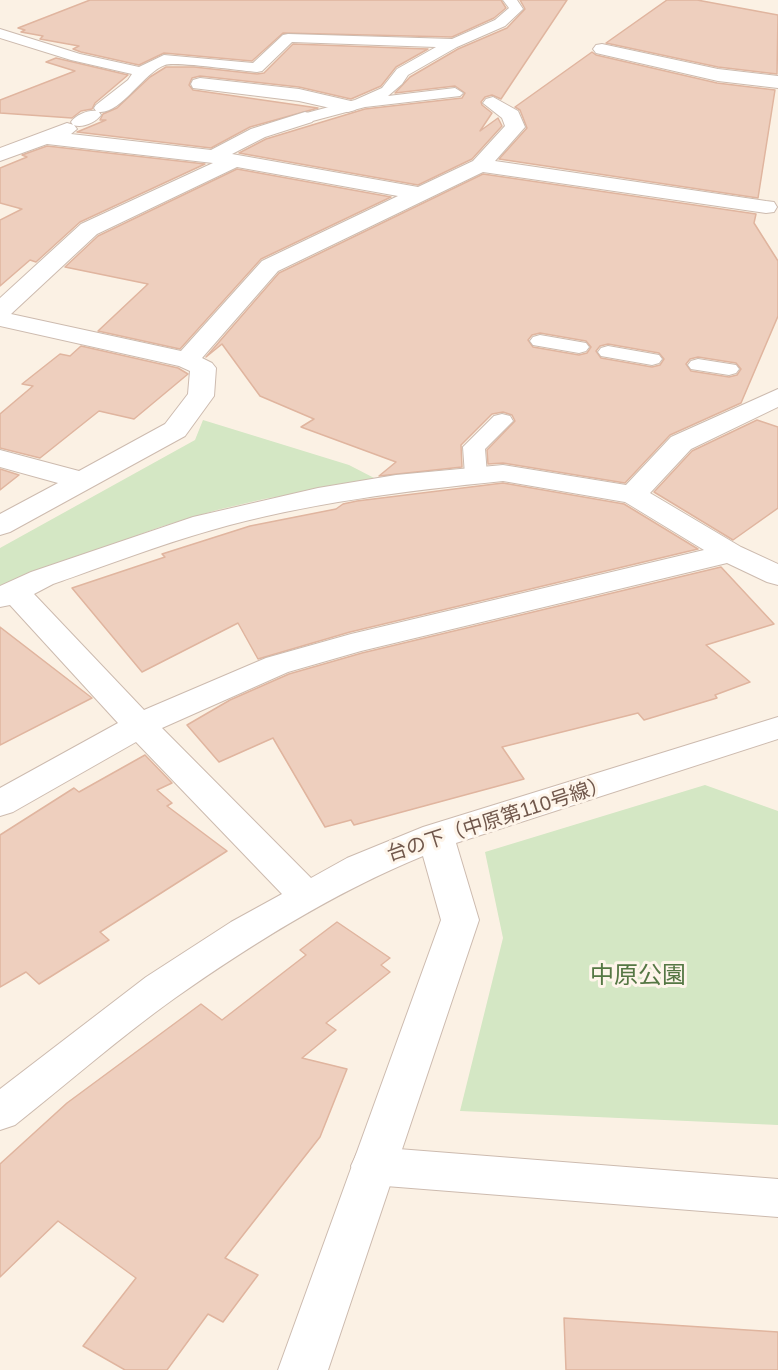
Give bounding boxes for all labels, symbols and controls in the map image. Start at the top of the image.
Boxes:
street label: 台の下（中原第110号線） [384,773,612,867]
park label: 中原公園 [590,962,686,990]

